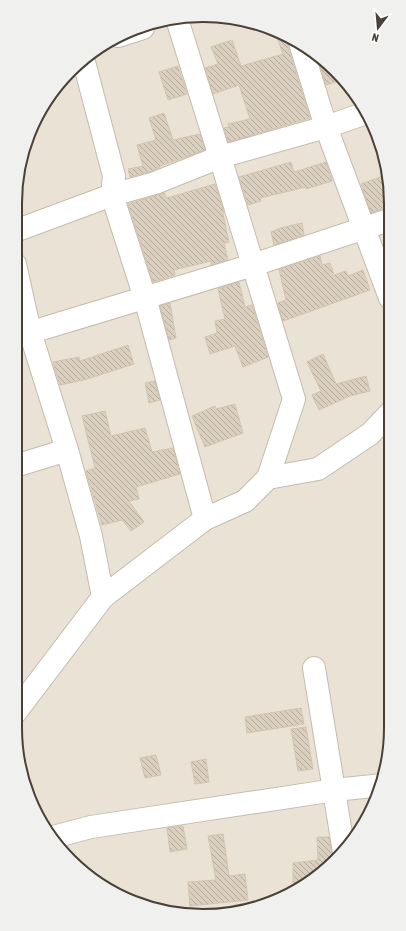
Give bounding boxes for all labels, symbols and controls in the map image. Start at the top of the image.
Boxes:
north arrow [358,8,398,48]
text: N [370,31,380,44]

